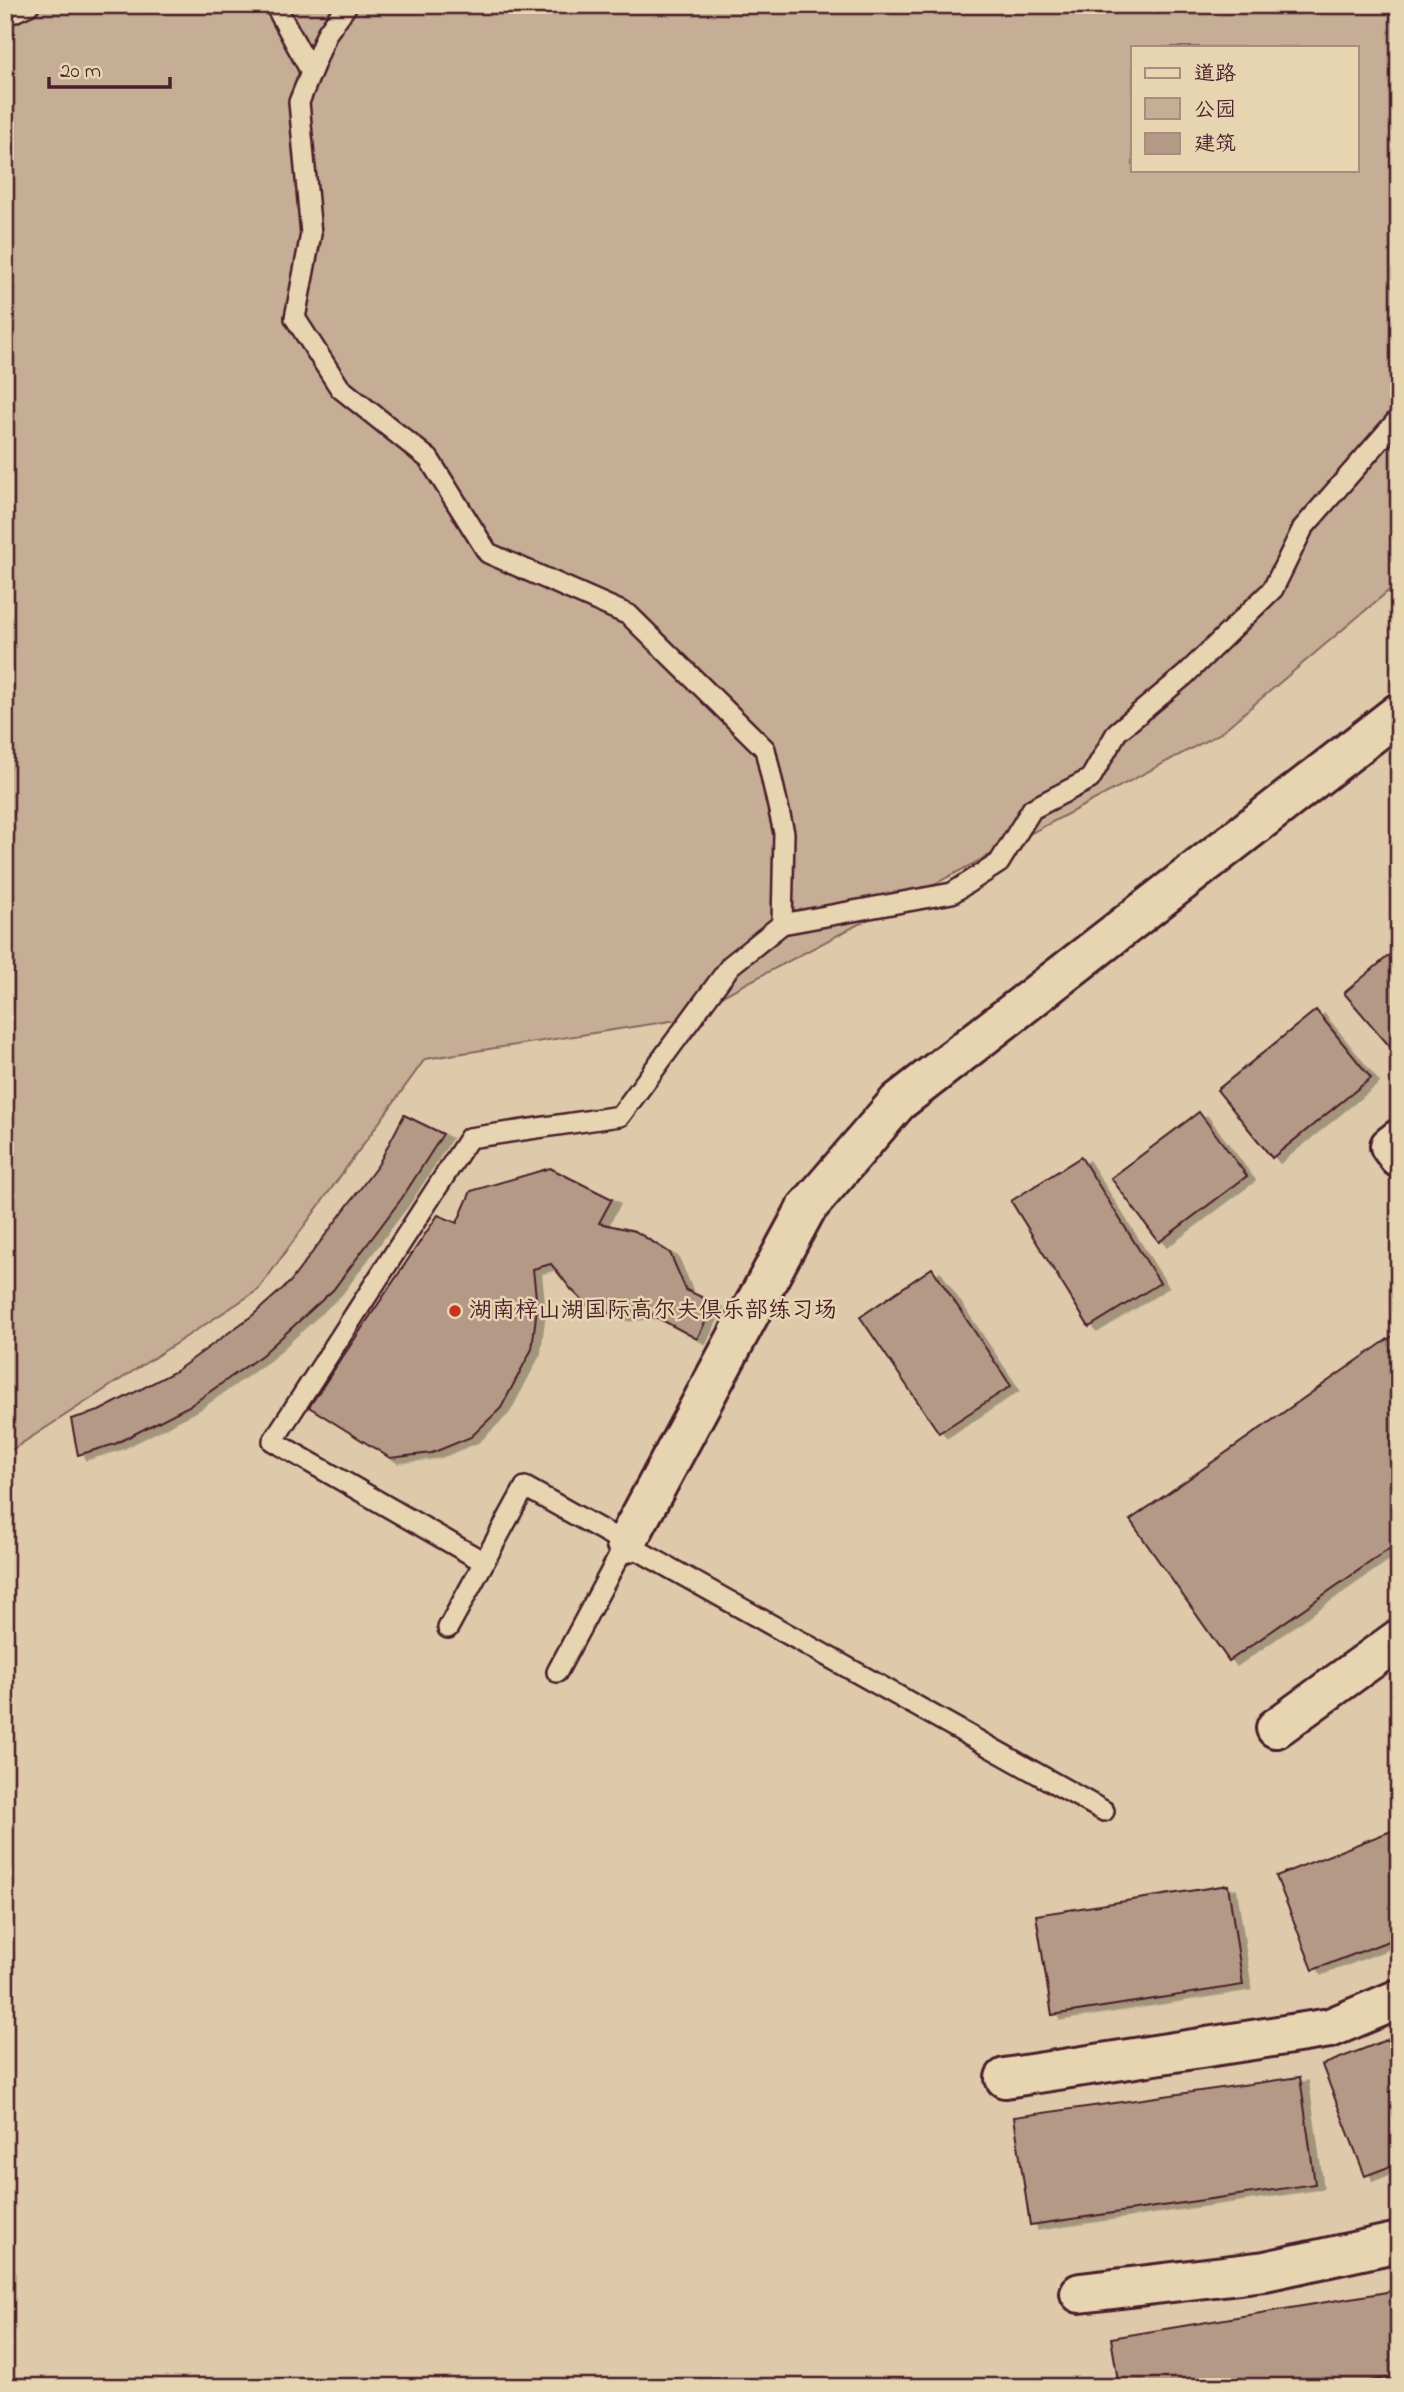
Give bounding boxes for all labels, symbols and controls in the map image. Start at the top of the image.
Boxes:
scale bar [49,46,170,90]
legend [1131,46,1358,172]
text: 20 m [60,57,101,87]
text: 道路 [1194,60,1236,90]
text: 公园 [1194,96,1236,126]
text: 建筑 [1194,130,1236,160]
place label: 湖南梓山湖国际高尔夫俱乐部练习场 [469,1295,837,1328]
marker: 湖南梓山湖国际高尔夫俱乐部练习场 [447,1303,463,1319]

